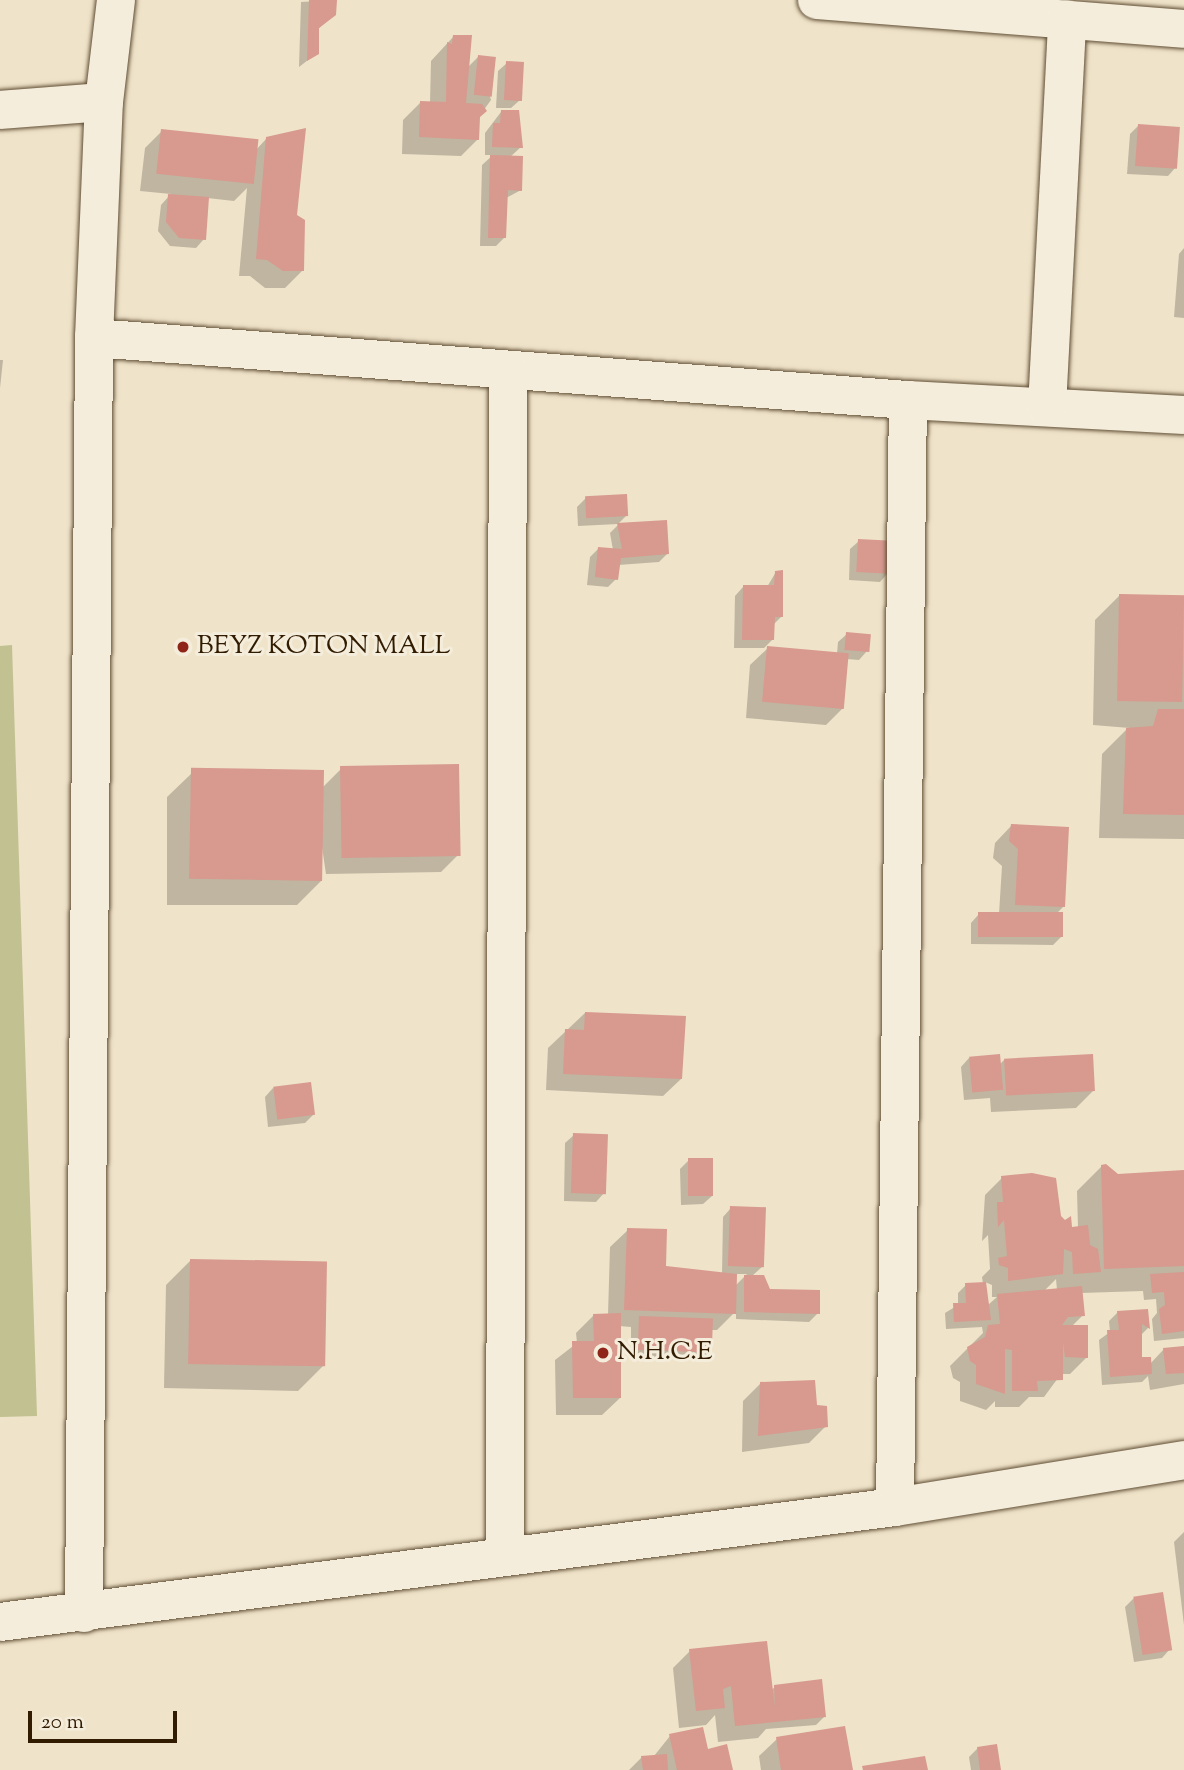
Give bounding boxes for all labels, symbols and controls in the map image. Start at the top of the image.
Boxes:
place label: BEYZ KOTON MALL [197,631,450,663]
marker: BEYZ KOTON MALL [175,639,191,655]
place label: N.H.C.E [617,1337,712,1369]
marker: N.H.C.E [595,1345,611,1361]
scale bar [32,1696,180,1740]
text: 20 m [41,1708,84,1738]

